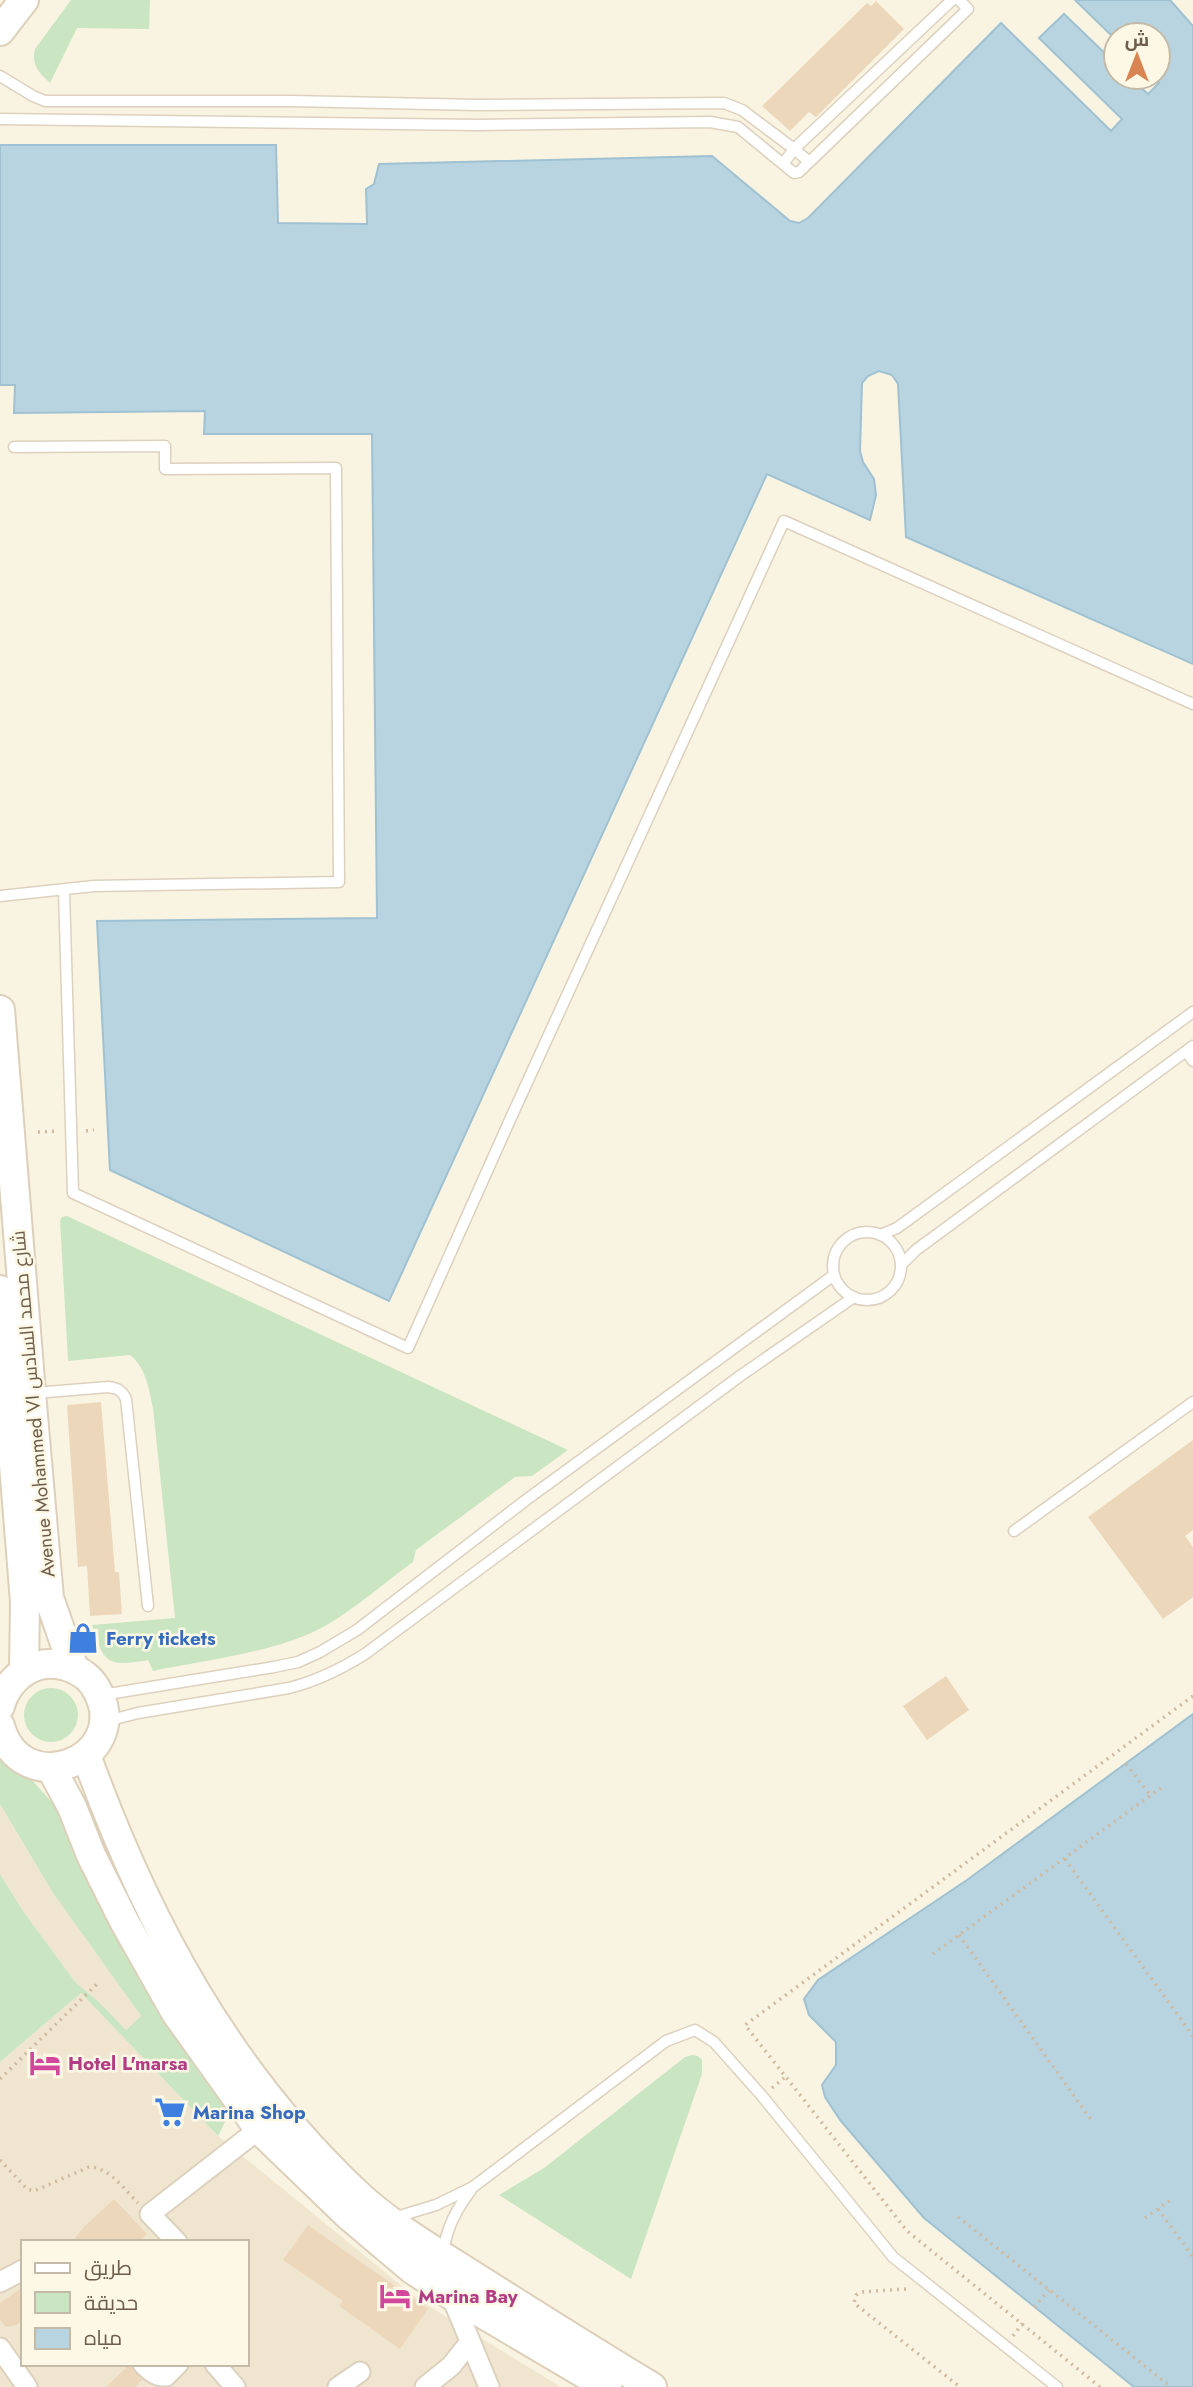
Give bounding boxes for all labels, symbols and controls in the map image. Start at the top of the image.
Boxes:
north arrow [1102,21,1172,91]
text: ش [1125,26,1149,53]
street label: Avenue Mohammed VI شارع محمد السادس [4,1230,62,1578]
shop icon: Ferry tickets [66,1621,100,1655]
place label: Ferry tickets [106,1625,216,1652]
hotel icon: Hotel L'marsa [28,2046,62,2080]
place label: Hotel L'marsa [68,2050,188,2077]
supermarket icon: Marina Shop [153,2095,187,2129]
place label: Marina Shop [193,2099,306,2126]
legend [21,2240,248,2366]
text: طريق [84,2253,132,2283]
hotel icon: Marina Bay [378,2279,412,2313]
place label: Marina Bay [418,2283,519,2310]
text: حديقة [84,2288,138,2318]
text: مياه [84,2323,122,2353]

